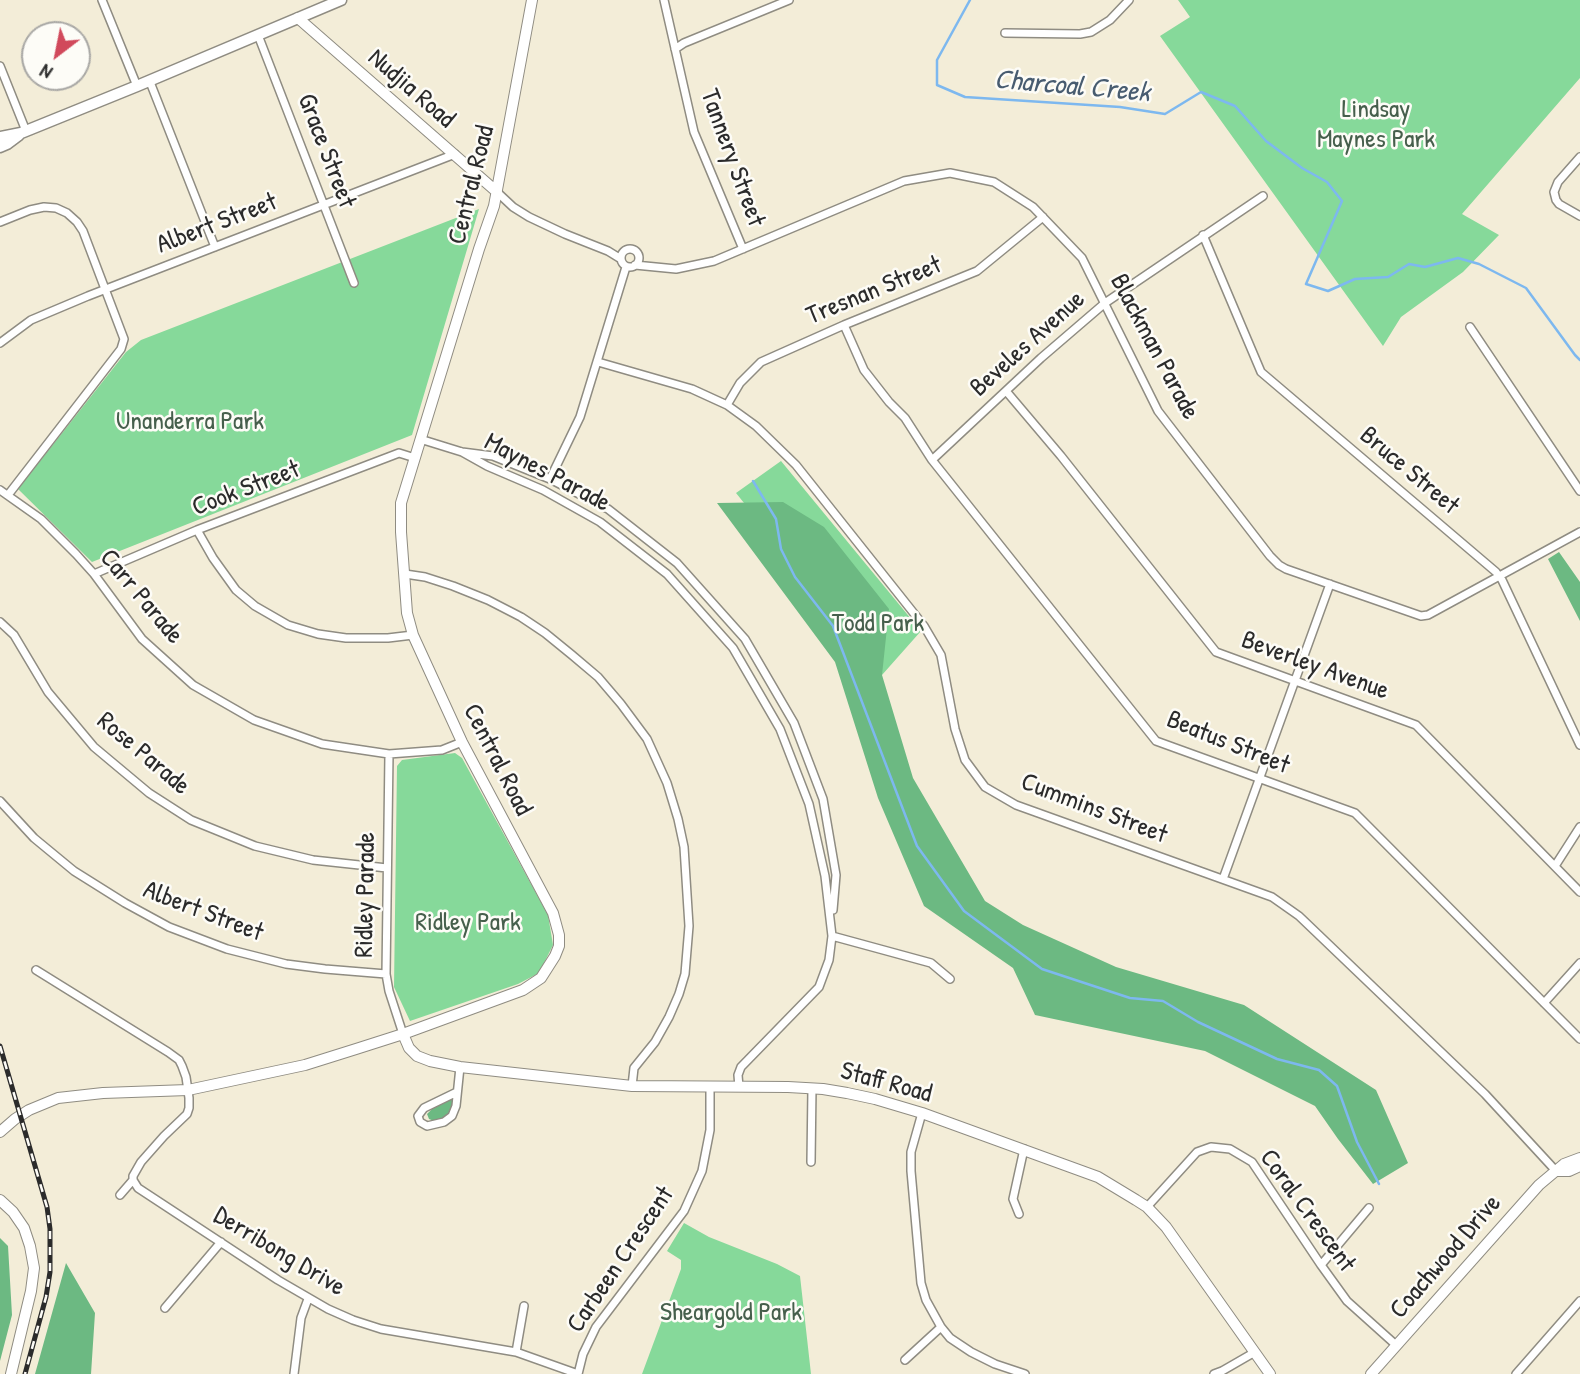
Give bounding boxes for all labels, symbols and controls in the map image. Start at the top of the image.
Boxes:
north arrow [21,21,91,91]
street label: Nudjia Road [361,43,461,135]
text: N [35,58,57,86]
water label: Charcoal Creek [993,63,1151,111]
street label: Tannery Street [693,85,771,231]
street label: Grace Street [290,90,362,212]
park label: Lindsay Maynes Park [1317,94,1435,156]
street label: Central Road [442,123,502,247]
street label: Albert Street [153,187,281,261]
street label: Tresnan Street [802,250,946,332]
street label: Blackman Parade [1103,269,1205,425]
street label: Beveles Avenue [964,284,1092,404]
park label: Unanderra Park [116,406,264,438]
street label: Bruce Street [1353,420,1465,522]
street label: Maynes Parade [479,427,615,519]
street label: Cook Street [188,454,304,524]
street label: Carr Parade [92,543,190,651]
park label: Todd Park [832,608,924,640]
street label: Beverley Avenue [1237,625,1393,707]
street label: Central Road [456,699,538,821]
street label: Beatus Street [1162,704,1294,782]
street label: Rose Parade [90,706,196,802]
street label: Cummins Street [1016,767,1172,851]
street label: Ridley Parade [349,832,383,958]
street label: Albert Street [139,875,267,949]
park label: Ridley Park [415,907,521,939]
street label: Staff Road [837,1056,935,1110]
street label: Coral Crescent [1252,1144,1362,1278]
street label: Carbeen Crescent [561,1181,681,1339]
street label: Coachwood Drive [1384,1189,1508,1325]
street label: Derribong Drive [208,1201,350,1303]
park label: Sheargold Park [660,1297,802,1329]

